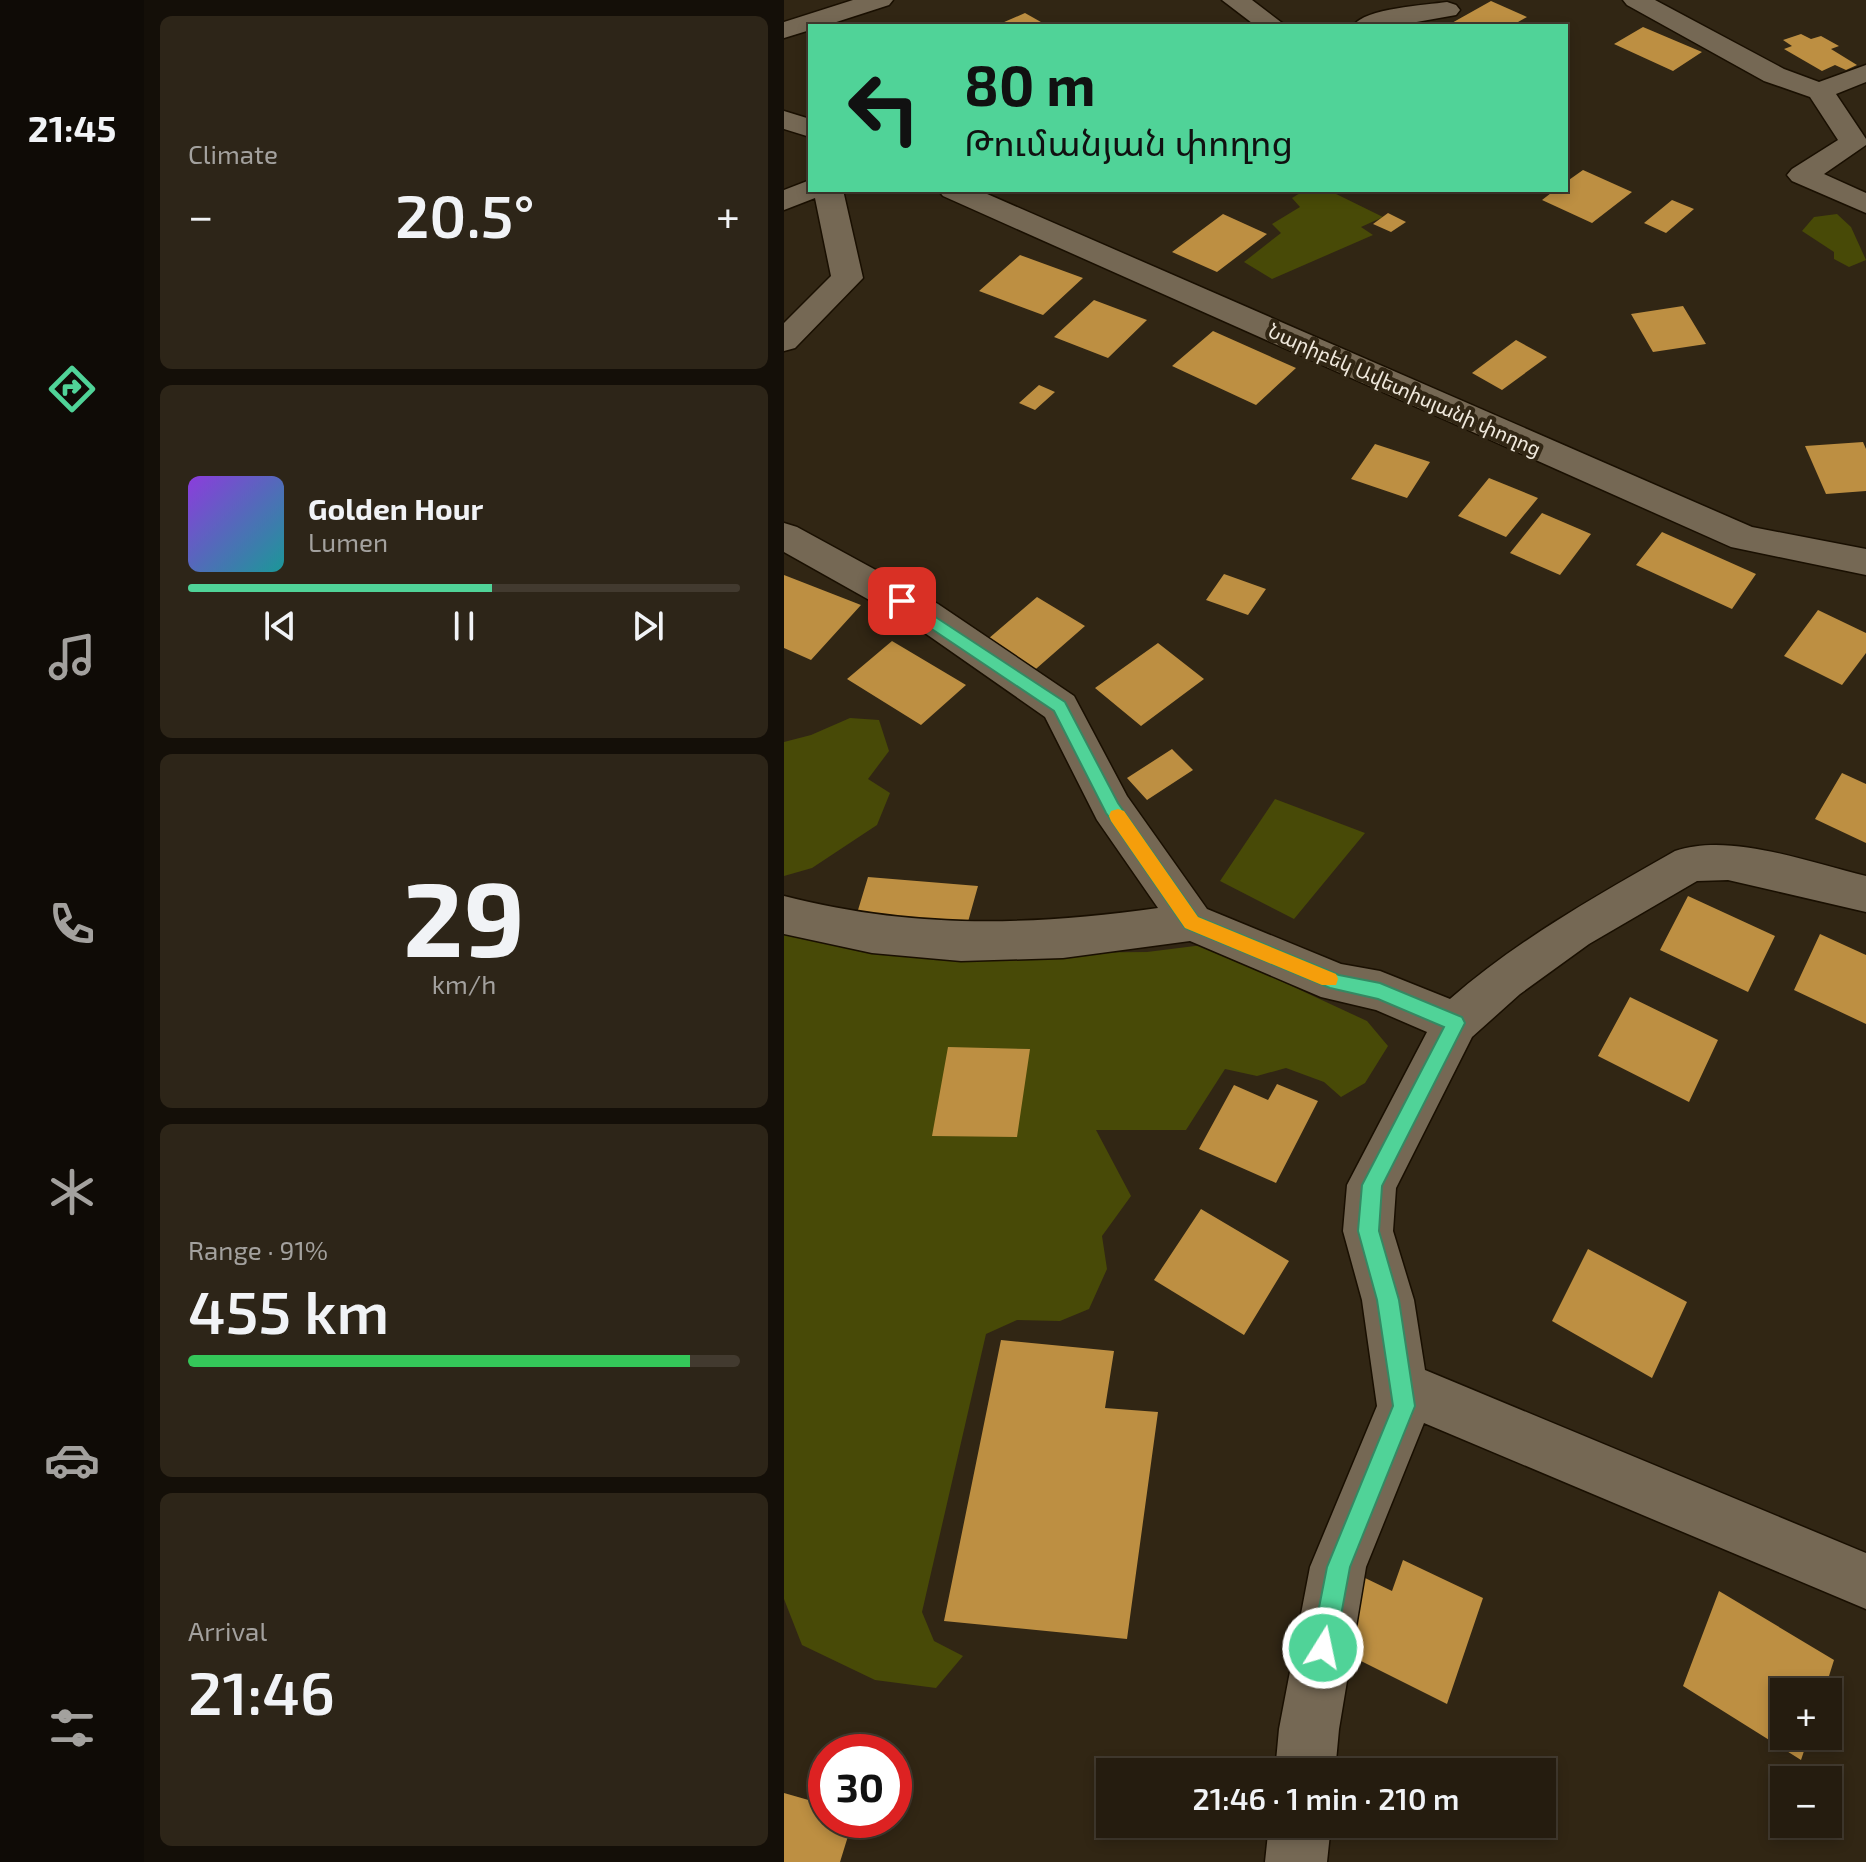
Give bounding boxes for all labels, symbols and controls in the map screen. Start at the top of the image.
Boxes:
text: 80 m [964,50,1096,117]
icon: left [832,56,936,160]
text: 21:45 [28,106,116,149]
text: Թումանյան փողոց [964,120,1293,163]
text: Climate [188,138,278,169]
text: 20.5° [395,178,535,250]
text: − [188,188,214,241]
text: + [716,188,740,241]
street label: Նարիբեկ Ավետիսյանի փողոց [1264,318,1545,461]
icon: directions [44,361,100,417]
text: Golden Hour [308,490,483,526]
text: Lumen [308,526,388,557]
pin [868,567,936,635]
icon: arrive [880,579,924,623]
icon: previous [258,604,302,648]
icon: pause [442,604,486,648]
icon: next [626,604,670,648]
icon: music [44,629,100,685]
text: 29 [403,853,525,978]
icon: phone [44,896,100,952]
text: km/h [432,968,496,999]
icon: climate [44,1164,100,1220]
text: Range · 91% [188,1234,328,1265]
text: 455 km [188,1274,389,1346]
icon: car [44,1432,100,1488]
position arrow [1281,1606,1365,1690]
text: Arrival [188,1615,267,1646]
text: 21:46 [188,1655,335,1727]
map controls [1770,1678,1842,1838]
button: + [1770,1678,1842,1750]
icon: filters [44,1700,100,1756]
speed limit sign: 30 [808,1734,912,1838]
button: − [1770,1766,1842,1838]
text: 21:46 · 1 min · 210 m [1193,1780,1459,1816]

